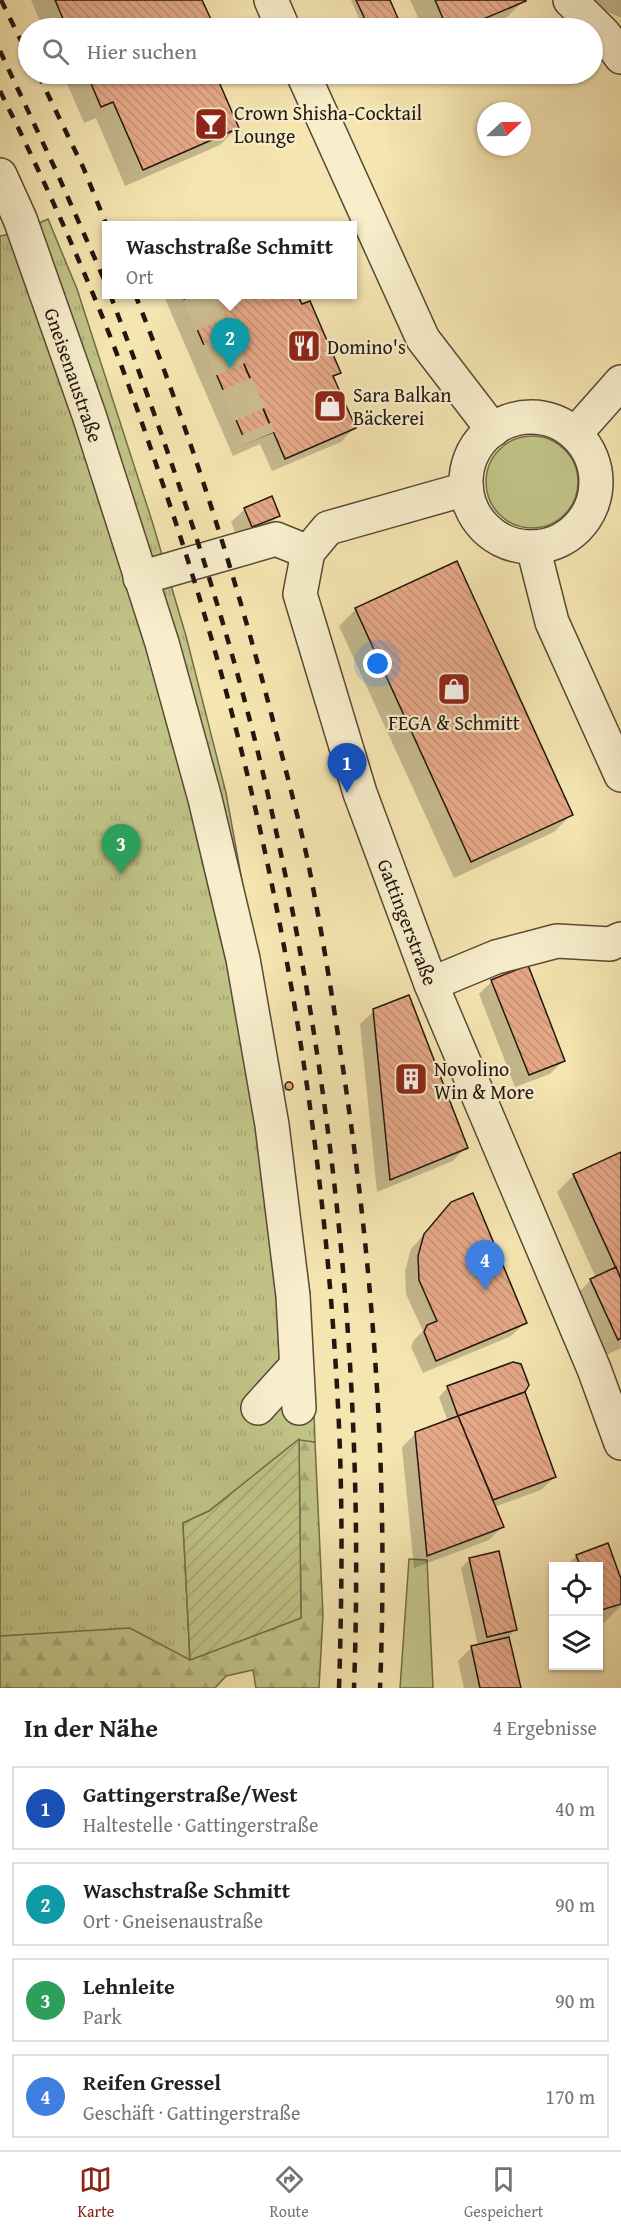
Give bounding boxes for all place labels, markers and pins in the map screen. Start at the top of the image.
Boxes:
place label: Crown Shisha-Cocktail Lounge [234,98,423,150]
bar icon: Crown Shisha-Cocktail Lounge [193,106,229,142]
pin: 2 [210,318,250,368]
restaurant icon: Domino's [286,328,322,364]
place label: Domino's [327,332,406,361]
place label: Sara Balkan Bäckerei [353,380,451,432]
shop icon: Sara Balkan Bäckerei [312,388,348,424]
shop icon: FEGA & Schmitt [436,671,472,707]
place label: FEGA & Schmitt [388,708,520,737]
pin: 1 [328,744,366,793]
pin: 3 [102,824,140,874]
place label: Novolino Win & More [434,1054,534,1106]
building icon: Novolino Win & More [393,1061,429,1097]
pin: 4 [466,1240,504,1290]

